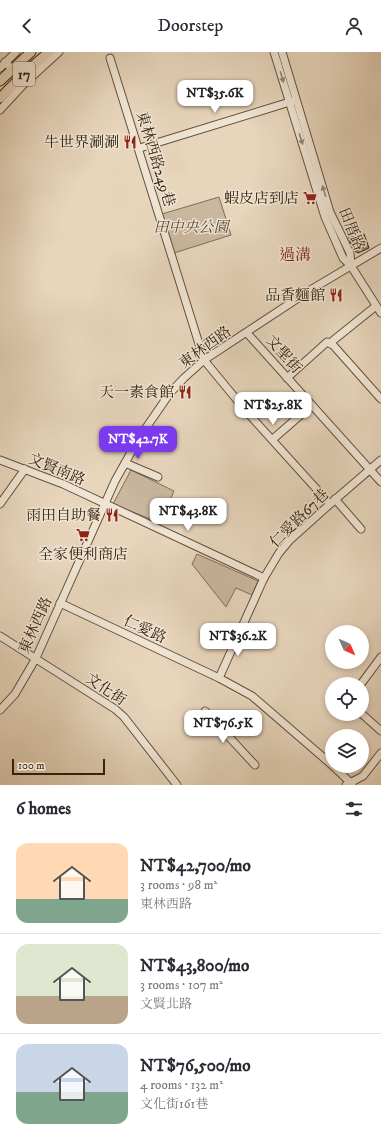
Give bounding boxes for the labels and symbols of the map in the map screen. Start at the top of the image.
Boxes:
road number: 17 [13,62,35,86]
one-way arrow [279,71,285,83]
pin: NT$35.6K [174,80,256,114]
street label: 東林西路249巷 [132,109,179,209]
place label: 牛世界涮涮 [44,133,119,152]
one-way arrow [298,133,304,145]
restaurant icon: 牛世界涮涮 [122,134,138,150]
one-way arrow [321,184,327,196]
place label: 蝦皮店到店 [224,189,299,208]
supermarket icon: 蝦皮店到店 [302,190,318,206]
street label: 田厝路 [334,205,369,254]
park label: 田中央公園 [153,218,230,237]
district label: 過溝 [279,245,311,265]
place label: 品香麵館 [265,286,325,305]
restaurant icon: 品香麵館 [328,287,344,303]
street label: 東林西路 [175,322,235,373]
street label: 文聖街 [262,331,306,377]
place label: 天一素食館 [99,383,174,402]
restaurant icon: 天一素食館 [177,384,193,400]
pin: NT$25.8K [232,392,314,426]
pin: NT$42.7K [97,426,179,460]
street label: 文賢南路 [25,449,88,490]
street label: 仁愛路67巷 [266,485,333,552]
pin: NT$43.8K [147,498,229,532]
place label: 雨田自助餐 [26,506,101,525]
restaurant icon: 雨田自助餐 [104,507,120,523]
supermarket icon: 全家便利商店 [75,527,91,543]
place label: 全家便利商店 [38,545,128,564]
street label: 東林西路 [15,594,56,656]
street label: 仁愛路 [120,611,169,648]
pin: NT$36.2K [197,623,279,657]
north arrow [325,625,369,669]
street label: 文化街 [82,669,130,710]
pin: NT$76.5K [182,710,264,744]
scale bar [12,757,105,776]

